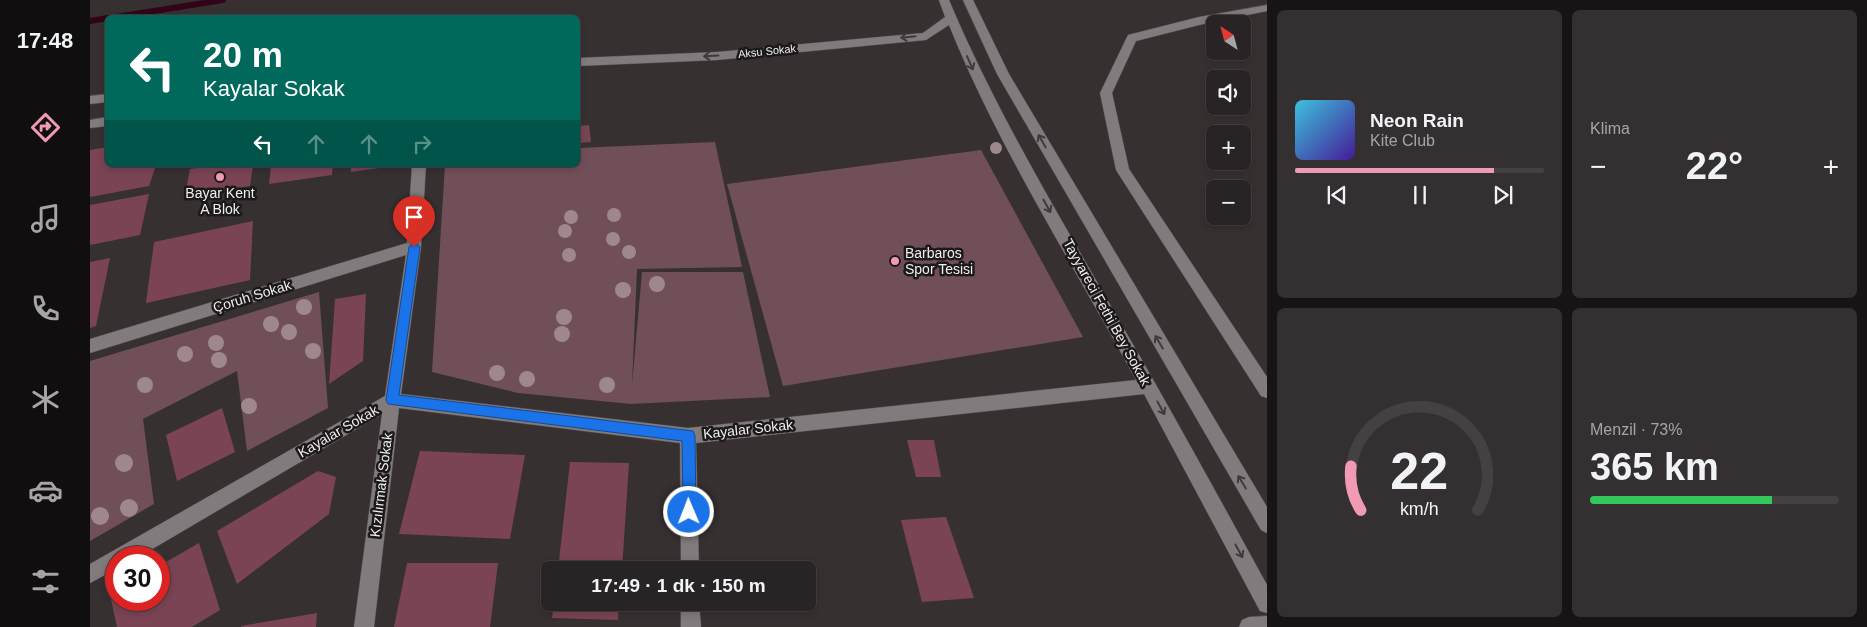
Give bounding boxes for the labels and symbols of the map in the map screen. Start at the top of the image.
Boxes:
north arrow [1206,15,1251,60]
one-way arrow [900,33,916,42]
street label: Aksu Sokak [737,42,797,60]
one-way arrow [704,52,720,61]
one-way arrow [966,55,975,70]
one-way arrow [1037,134,1047,149]
marker: Bayar Kent A Blok [214,171,226,183]
place label: Bayar Kent A Blok [185,185,255,217]
pin [393,196,435,247]
one-way arrow [1042,198,1052,213]
street label: Tayyareci Fethi Bey Sokak [1060,236,1154,389]
place label: Barbaros Spor Tesisi [905,245,973,277]
marker: Barbaros Spor Tesisi [889,255,901,267]
street label: Çoruh Sokak [211,276,294,315]
one-way arrow [1153,335,1163,350]
street label: Kayalar Sokak [295,401,382,460]
one-way arrow [1156,401,1166,416]
street label: Kayalar Sokak [702,416,795,442]
street label: Kızılırmak Sokak [367,431,395,538]
one-way arrow [1237,475,1247,489]
position arrow [662,485,714,537]
one-way arrow [1234,544,1244,558]
speed limit sign: 30 [105,546,170,611]

